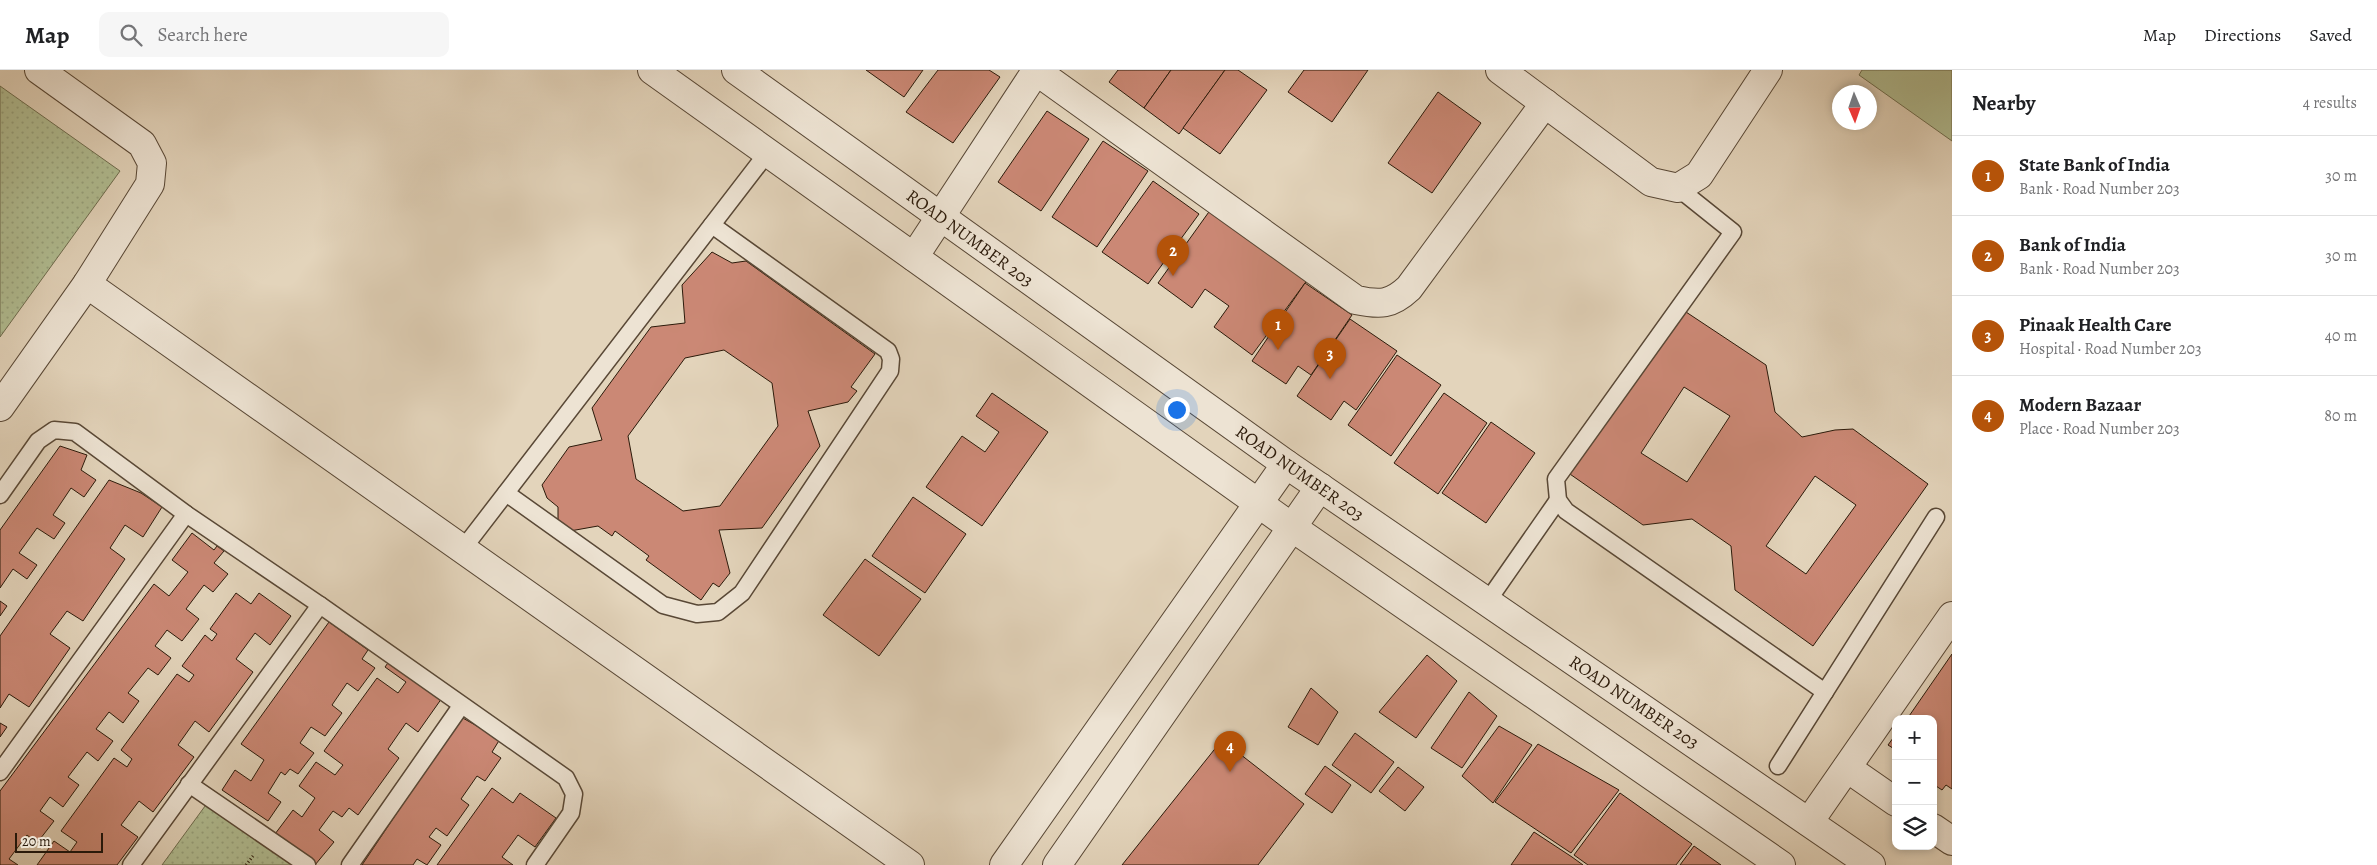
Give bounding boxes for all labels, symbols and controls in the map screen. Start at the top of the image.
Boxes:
search box [99,12,449,57]
text: Map [25,19,69,51]
icon: search [117,21,145,49]
text: Search here [157,22,248,48]
text: Map [2143,23,2176,47]
text: Directions [2204,23,2281,47]
text: Saved [2309,23,2352,47]
north arrow [1832,85,1877,130]
text: Nearby [1972,89,2035,117]
text: 4 results [2303,92,2357,114]
text: State Bank of India [2019,152,2170,178]
text: 1 [1985,165,1991,187]
text: 30 m [2325,165,2357,187]
text: Bank · Road Number 203 [2019,178,2180,200]
street label: ROAD NUMBER 203 [902,184,1038,292]
text: Bank of India [2019,232,2126,258]
pin: 2 [1157,235,1189,276]
text: 2 [1984,245,1992,267]
text: 30 m [2325,245,2357,267]
text: Bank · Road Number 203 [2019,258,2180,280]
pin: 1 [1262,309,1294,350]
text: Pinaak Health Care [2019,312,2172,338]
text: 3 [1985,325,1991,347]
text: 40 m [2325,325,2357,347]
pin: 3 [1314,338,1346,379]
text: Hospital · Road Number 203 [2019,338,2202,360]
text: Modern Bazaar [2019,392,2141,418]
your location [1164,397,1190,423]
text: 4 [1984,405,1992,427]
text: 80 m [2324,405,2357,427]
text: Place · Road Number 203 [2019,418,2180,440]
street label: ROAD NUMBER 203 [1231,420,1369,526]
street label: ROAD NUMBER 203 [1564,650,1704,754]
map controls [1892,715,1937,850]
button: + [1892,715,1937,760]
pin: 4 [1214,731,1246,772]
button: − [1892,760,1937,805]
button: layers [1892,805,1937,850]
scale bar [15,830,102,853]
text: 20 m [22,832,51,851]

